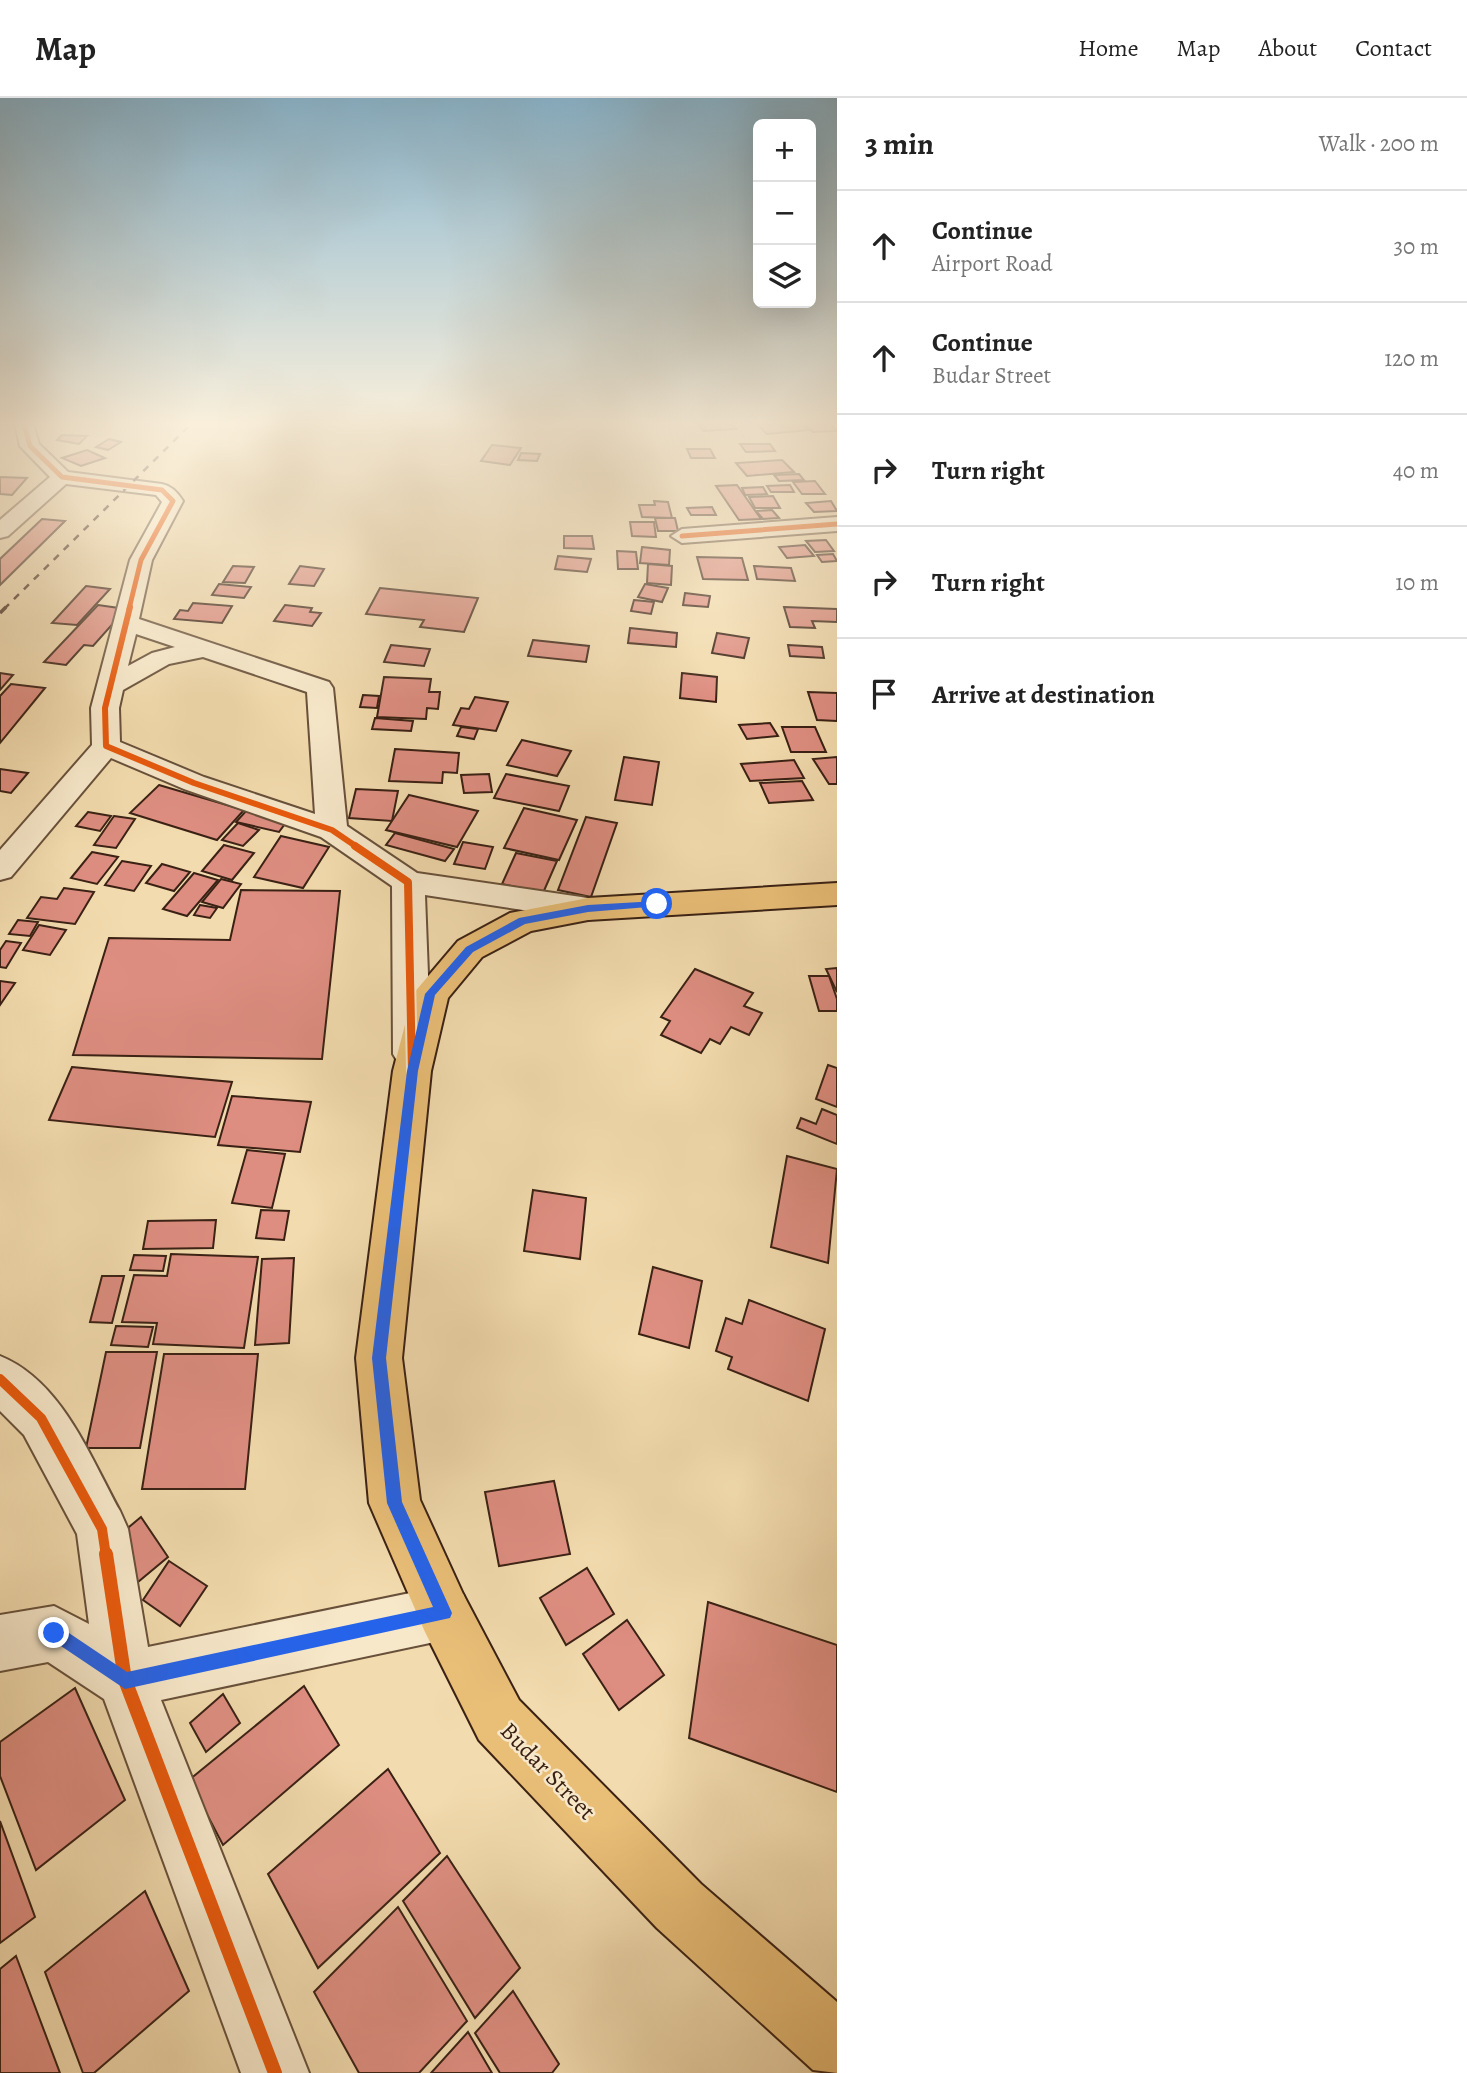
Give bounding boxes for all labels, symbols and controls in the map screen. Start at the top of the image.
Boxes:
text: Map [35,26,96,71]
text: Home [1078,32,1139,64]
text: Map [1177,32,1221,64]
text: About [1259,32,1317,64]
text: Contact [1355,32,1432,64]
map controls [753,119,816,308]
button: + [753,119,816,182]
text: 3 min [865,124,934,164]
text: Walk · 200 m [1319,128,1439,159]
button: − [753,182,816,245]
text: Continue [932,213,1033,248]
icon: ahead [865,227,903,265]
text: 30 m [1393,231,1439,262]
button: layers [753,245,816,308]
text: Airport Road [932,248,1053,279]
text: Continue [932,325,1033,360]
icon: ahead [865,339,903,377]
text: 120 m [1384,343,1439,374]
text: Budar Street [932,360,1051,391]
icon: right [865,451,903,489]
text: Turn right [932,453,1045,488]
text: 40 m [1393,455,1439,486]
icon: right [865,563,903,601]
text: Turn right [932,565,1045,600]
text: 10 m [1395,567,1439,598]
icon: arrive [865,675,903,713]
text: Arrive at destination [932,677,1155,712]
route start [641,888,672,919]
route end [38,1617,69,1648]
street label: Budar Street [493,1715,603,1827]

